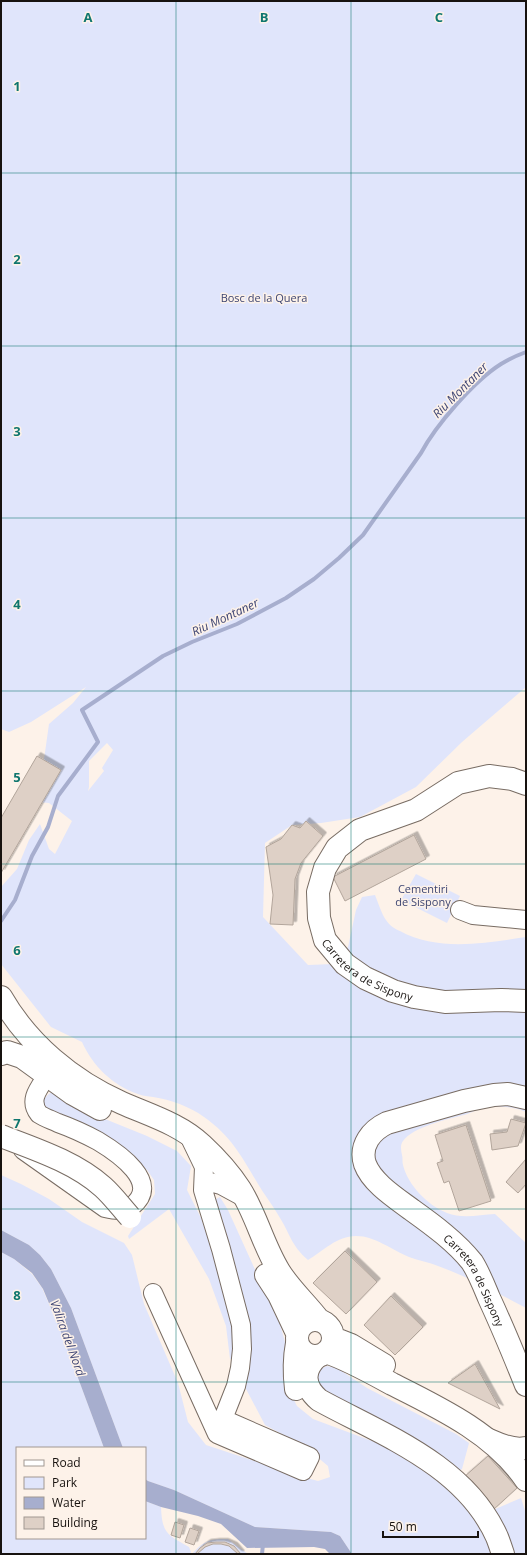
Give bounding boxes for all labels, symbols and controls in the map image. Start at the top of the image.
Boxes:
text: A [84,8,93,26]
text: B [260,8,269,26]
text: C [435,8,443,26]
text: 1 [13,77,21,95]
text: 2 [13,250,21,268]
park label: Bosc de la Quera [221,290,307,305]
water label: Riu Montaner [429,358,492,421]
text: 3 [13,422,21,440]
water label: Riu Montaner [189,594,262,640]
text: 4 [13,595,21,613]
text: 5 [13,768,21,786]
park label: Cementiri de Sispony [395,881,451,909]
street label: Carretera de Sispony [319,935,415,1004]
text: 6 [13,941,21,959]
text: 7 [13,1114,21,1132]
street label: Carretera de Sispony [441,1230,508,1329]
text: 8 [13,1286,21,1304]
water label: Valira del Nord [46,1297,90,1380]
legend [16,1447,146,1539]
text: Road [52,1454,81,1471]
text: Park [52,1474,78,1491]
text: Water [52,1494,86,1511]
scale bar [383,1513,478,1539]
text: Building [52,1514,98,1531]
text: 50 m [389,1518,417,1535]

